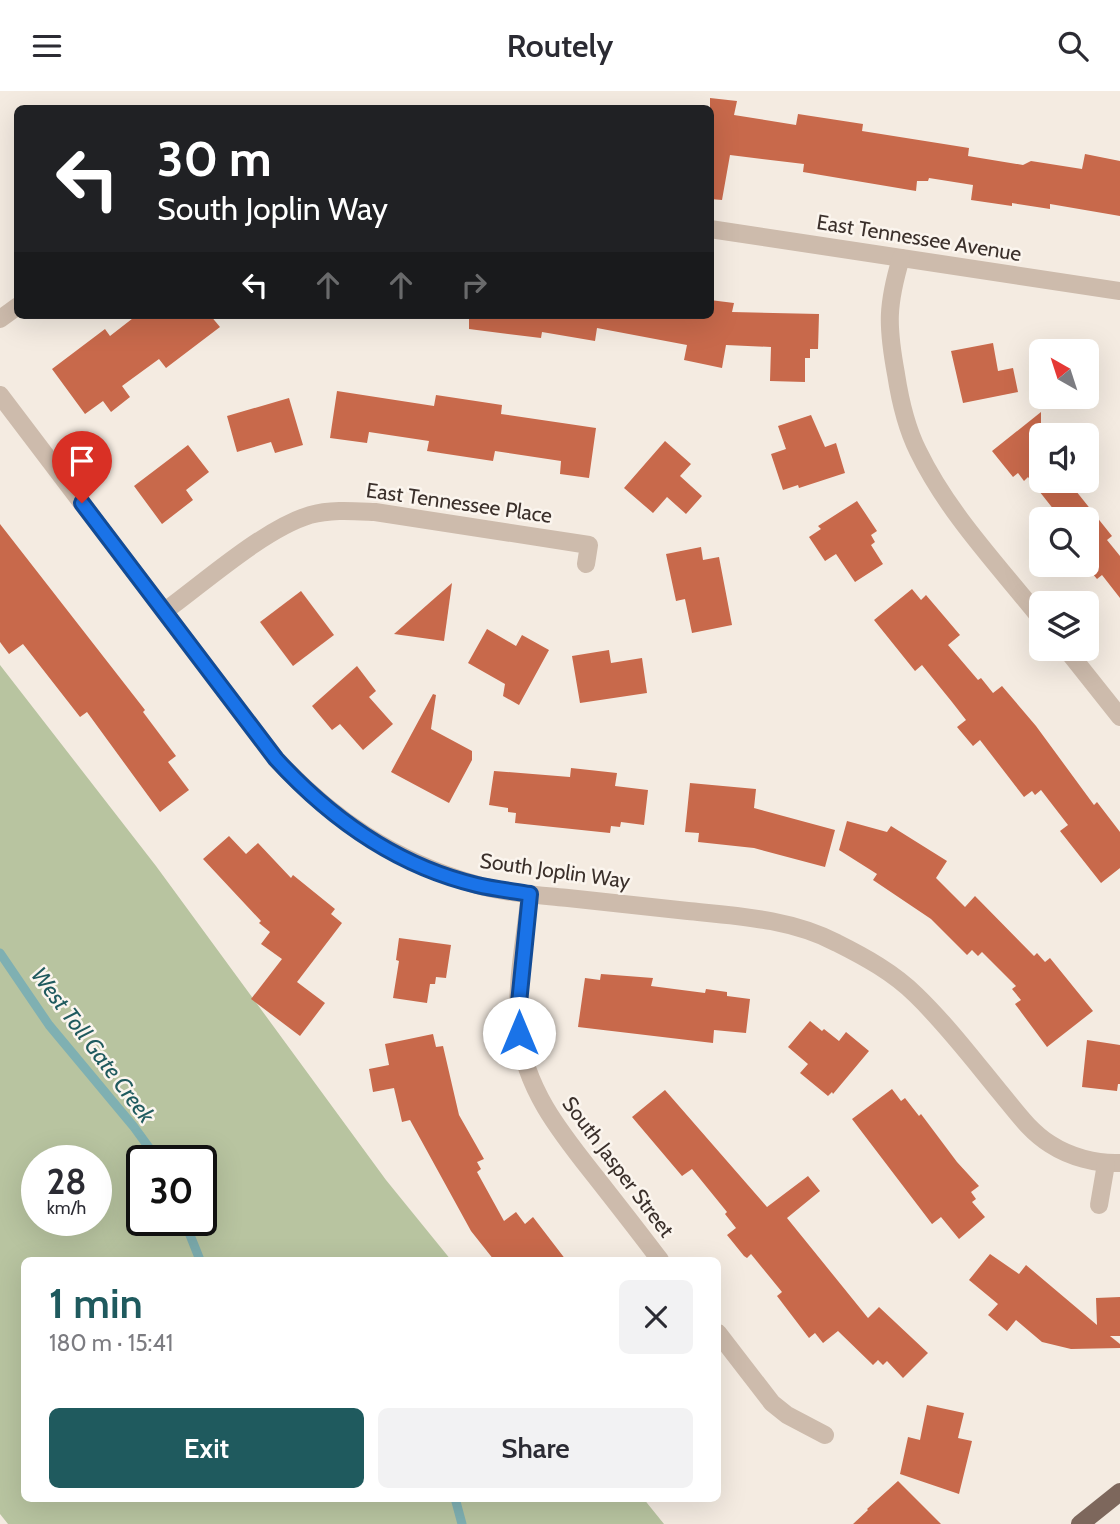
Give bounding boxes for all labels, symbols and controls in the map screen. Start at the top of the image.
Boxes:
text: Routely [507,26,613,65]
icon: menu [28,27,66,65]
icon: search [1054,27,1092,65]
text: 30 m [157,129,272,188]
icon: left [42,133,133,224]
text: South Joplin Way [157,189,388,228]
street label: East Tennessee Avenue [815,209,1023,266]
icon: left [236,266,274,304]
icon: ahead [309,266,347,304]
icon: ahead [382,266,420,304]
icon: right [455,266,493,304]
north arrow [1029,339,1099,409]
map controls [1029,339,1099,661]
button: sound [1029,423,1099,493]
pin [52,431,112,503]
icon: arrive [63,442,101,480]
street label: East Tennessee Place [365,477,554,528]
button: search [1029,507,1099,577]
button: layers [1029,591,1099,661]
street label: South Joplin Way [478,848,632,893]
water label: West Toll Gate Creek [25,962,161,1129]
position arrow [482,996,556,1070]
street label: South Jasper Street [557,1091,679,1242]
speed limit sign: 30 [126,1145,217,1236]
text: 28 [47,1160,86,1203]
text: km/h [47,1197,86,1219]
text: 1 min [49,1277,143,1329]
button: close [619,1280,693,1354]
text: 180 m · 15:41 [49,1329,173,1357]
button: Exit [49,1408,364,1488]
button: Share [378,1408,693,1488]

